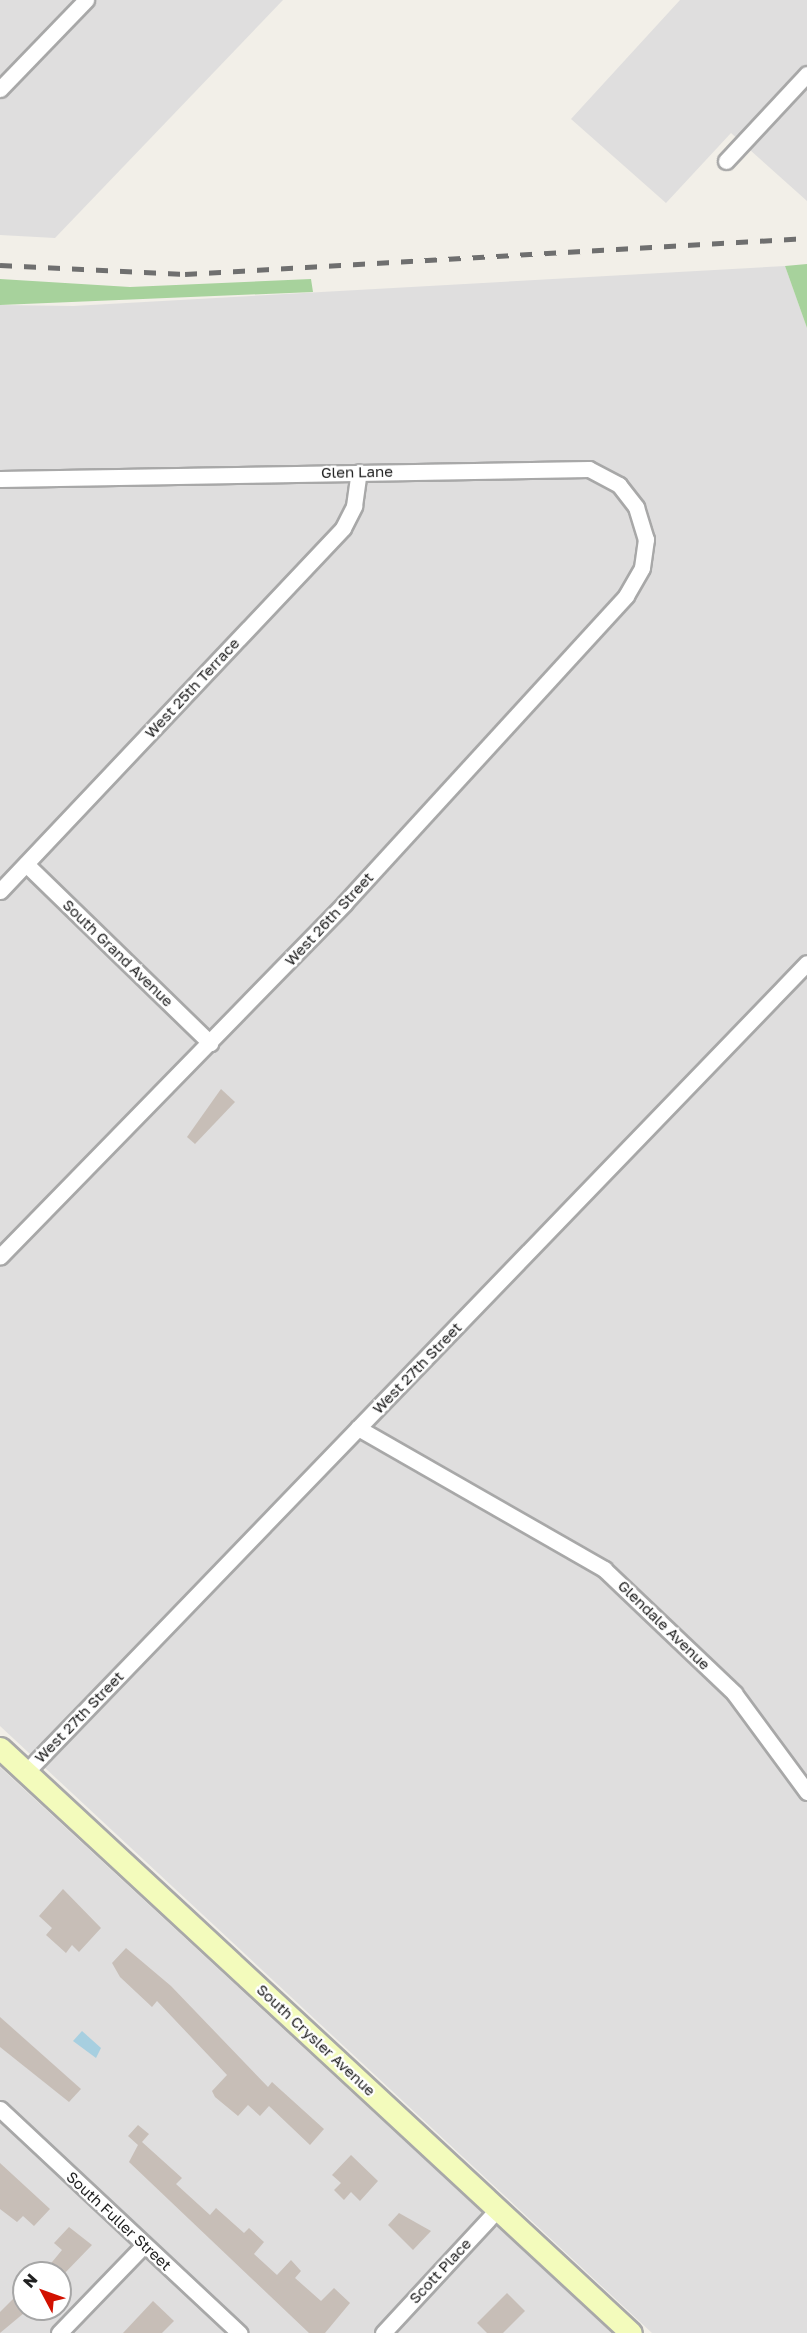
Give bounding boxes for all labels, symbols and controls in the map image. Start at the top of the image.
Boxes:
street label: Glen Lane [321,462,393,482]
street label: West 25th Terrace [141,634,243,742]
street label: West 26th Street [281,868,377,970]
street label: South Grand Avenue [59,896,177,1010]
street label: West 27th Street [369,1319,465,1417]
street label: Glendale Avenue [614,1577,714,1673]
street label: West 27th Street [31,1668,127,1766]
street label: South Crysler Avenue [253,1980,379,2100]
street label: South Fuller Street [63,2168,175,2274]
street label: Scott Place [405,2235,475,2307]
north arrow [12,2261,72,2321]
text: N [18,2269,41,2292]

